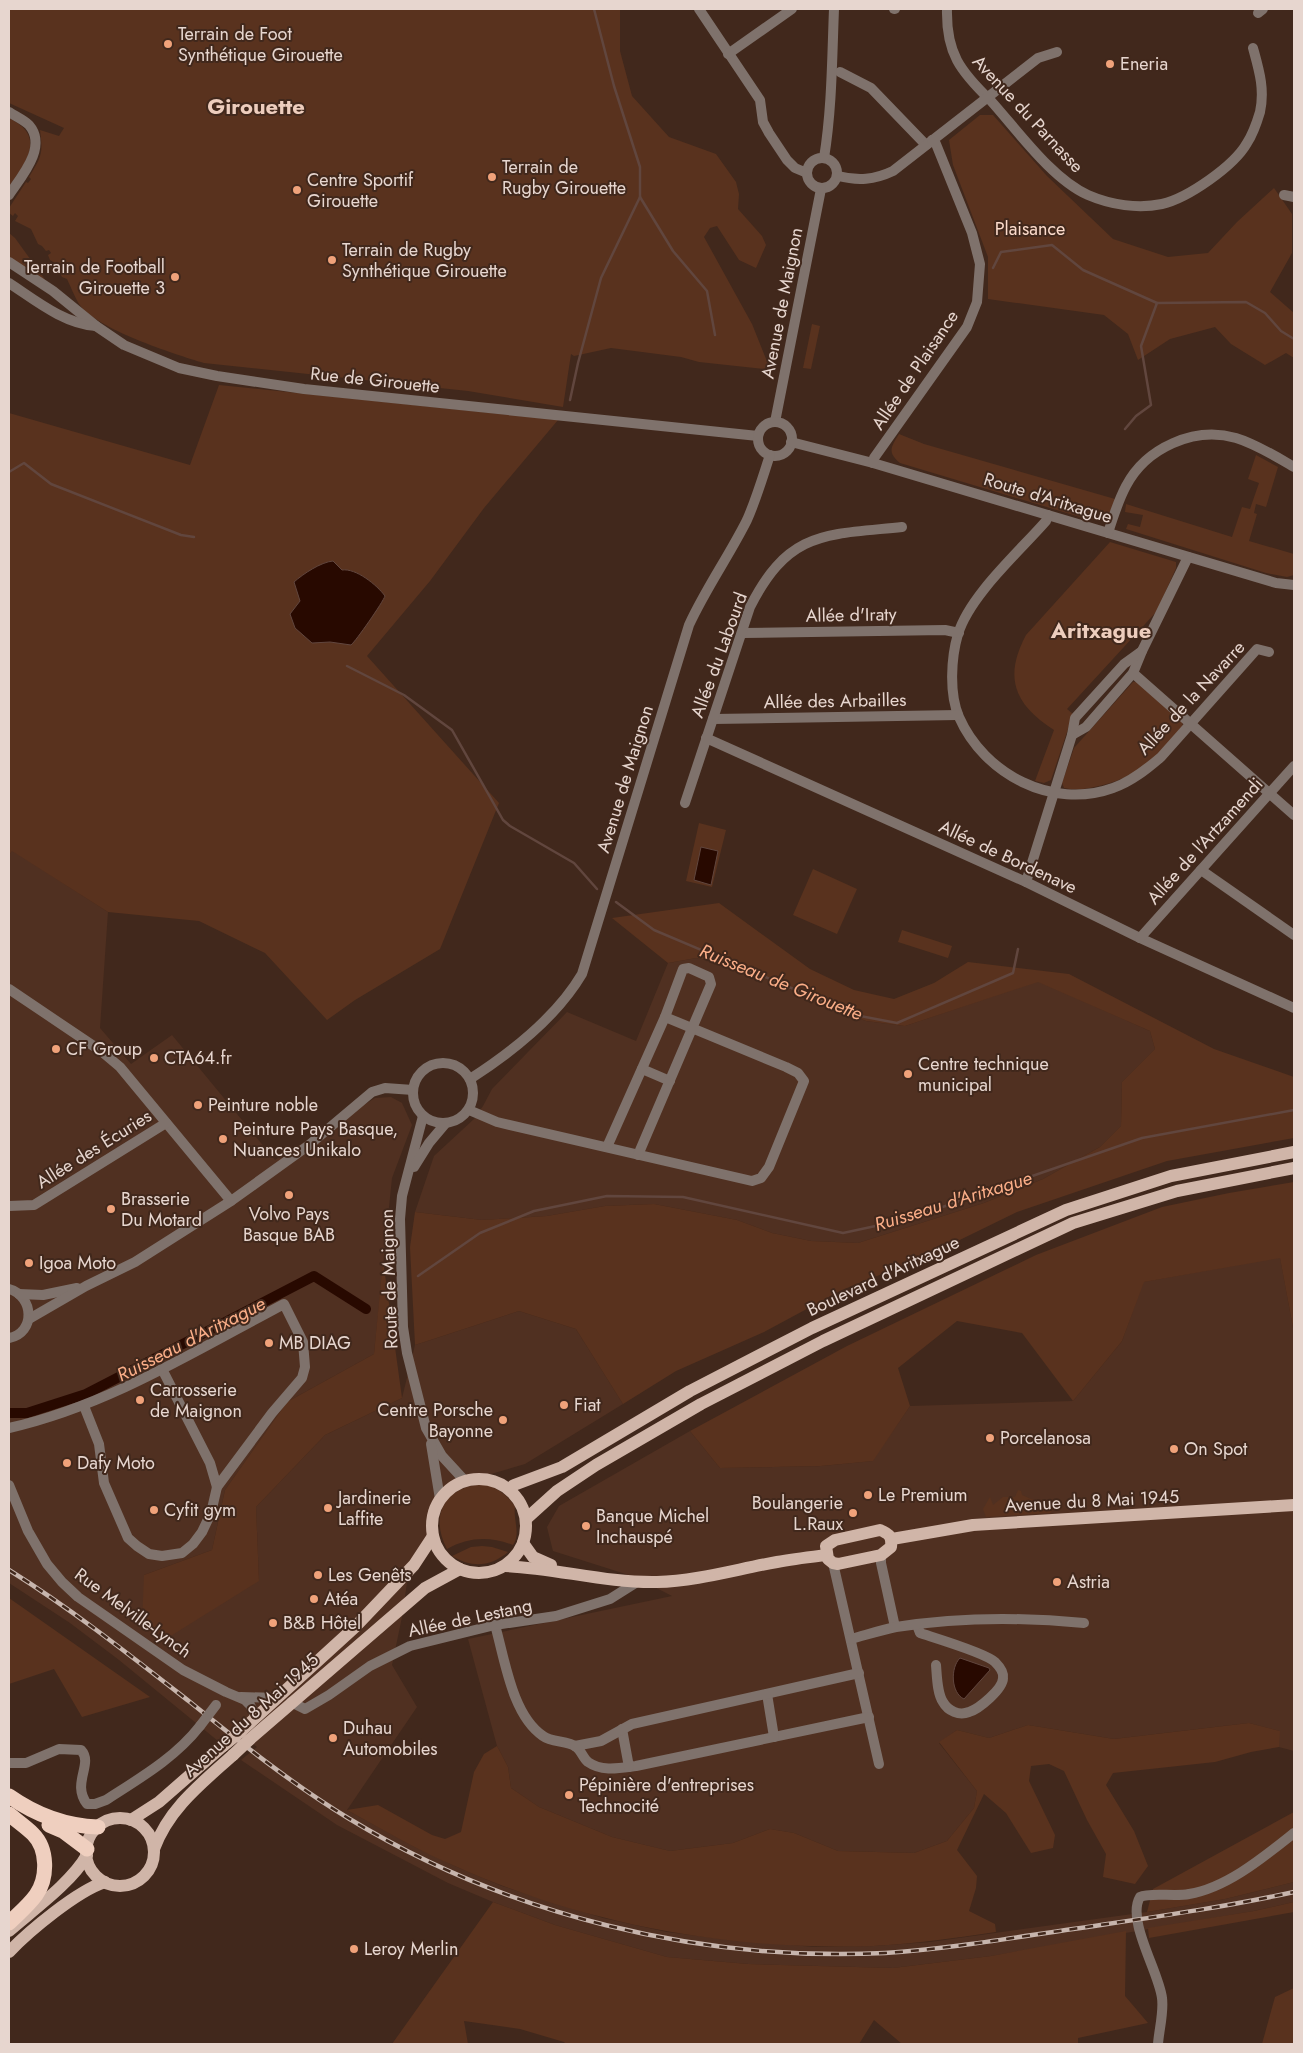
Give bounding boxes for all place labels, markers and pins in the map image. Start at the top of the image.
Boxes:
place label: Terrain de Foot Synthétique Girouette [178,21,343,68]
marker: Terrain de Foot Synthétique Girouette [162,38,174,50]
place label: Eneria [1120,51,1168,77]
marker: Eneria [1104,58,1116,70]
place label: Terrain de Rugby Girouette [502,154,626,201]
place label: Centre Sportif Girouette [307,167,414,214]
marker: Terrain de Rugby Girouette [486,171,498,183]
marker: Centre Sportif Girouette [291,184,303,196]
place label: Terrain de Rugby Synthétique Girouette [342,237,507,284]
place label: Terrain de Football Girouette 3 [24,254,165,301]
marker: Terrain de Rugby Synthétique Girouette [326,254,338,266]
marker: Terrain de Football Girouette 3 [169,271,181,283]
place label: CF Group [66,1036,142,1062]
marker: CF Group [50,1043,62,1055]
place label: CTA64.fr [164,1045,233,1071]
place label: Centre technique municipal [918,1051,1049,1098]
marker: CTA64.fr [148,1052,160,1064]
marker: Centre technique municipal [902,1068,914,1080]
place label: Peinture noble [208,1092,318,1118]
marker: Peinture noble [192,1099,204,1111]
place label: Peinture Pays Basque, Nuances Unikalo [233,1116,398,1163]
marker: Peinture Pays Basque, Nuances Unikalo [217,1133,229,1145]
place label: Brasserie Du Motard [121,1186,202,1233]
marker: Volvo Pays Basque BAB [283,1189,295,1201]
place label: Volvo Pays Basque BAB [243,1201,335,1248]
marker: Brasserie Du Motard [105,1203,117,1215]
place label: Igoa Moto [39,1250,116,1276]
marker: Igoa Moto [23,1257,35,1269]
place label: MB DIAG [279,1330,351,1356]
marker: MB DIAG [263,1337,275,1349]
place label: Carrosserie de Maignon [150,1377,242,1424]
place label: Fiat [574,1392,601,1418]
marker: Carrosserie de Maignon [134,1394,146,1406]
place label: Centre Porsche Bayonne [377,1397,493,1444]
marker: Fiat [558,1399,570,1411]
marker: Centre Porsche Bayonne [497,1414,509,1426]
place label: Porcelanosa [1000,1425,1091,1451]
marker: Porcelanosa [984,1432,996,1444]
place label: On Spot [1184,1436,1248,1462]
marker: On Spot [1168,1443,1180,1455]
place label: Dafy Moto [77,1450,155,1476]
marker: Dafy Moto [61,1457,73,1469]
place label: Le Premium [878,1482,968,1508]
place label: Jardinerie Laffite [336,1485,411,1532]
marker: Le Premium [862,1489,874,1501]
place label: Boulangerie L.Raux [752,1490,843,1537]
place label: Cyfit gym [164,1497,236,1523]
marker: Jardinerie Laffite [322,1502,334,1514]
place label: Banque Michel Inchauspé [596,1503,709,1550]
marker: Cyfit gym [148,1504,160,1516]
marker: Boulangerie L.Raux [847,1507,859,1519]
marker: Banque Michel Inchauspé [580,1520,592,1532]
place label: Les Genêts [328,1562,412,1588]
marker: Les Genêts [312,1569,324,1581]
place label: Astria [1067,1569,1110,1595]
marker: Astria [1051,1576,1063,1588]
place label: Atéa [324,1586,358,1612]
marker: Atéa [308,1593,320,1605]
place label: B&B Hôtel [283,1610,361,1636]
marker: B&B Hôtel [267,1617,279,1629]
place label: Duhau Automobiles [343,1715,438,1762]
marker: Duhau Automobiles [327,1732,339,1744]
place label: Pépinière d'entreprises Technocité [579,1772,754,1819]
marker: Pépinière d'entreprises Technocité [563,1789,575,1801]
place label: Leroy Merlin [364,1936,458,1962]
marker: Leroy Merlin [348,1943,360,1955]

